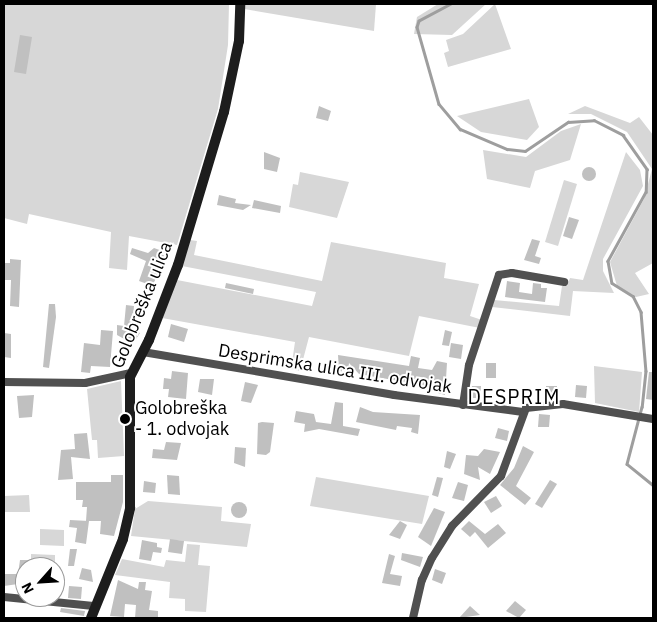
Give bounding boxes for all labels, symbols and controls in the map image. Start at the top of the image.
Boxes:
street label: Golobreška ulica [107,239,177,371]
street label: Desprimska ulica III. odvojak [217,340,453,398]
district label: DESPRIM [467,384,561,408]
place label: Golobreška - 1. odvojak [135,398,229,440]
marker: Golobreška - 1. odvojak [119,413,131,425]
north arrow [15,557,65,607]
text: N [17,580,38,597]

